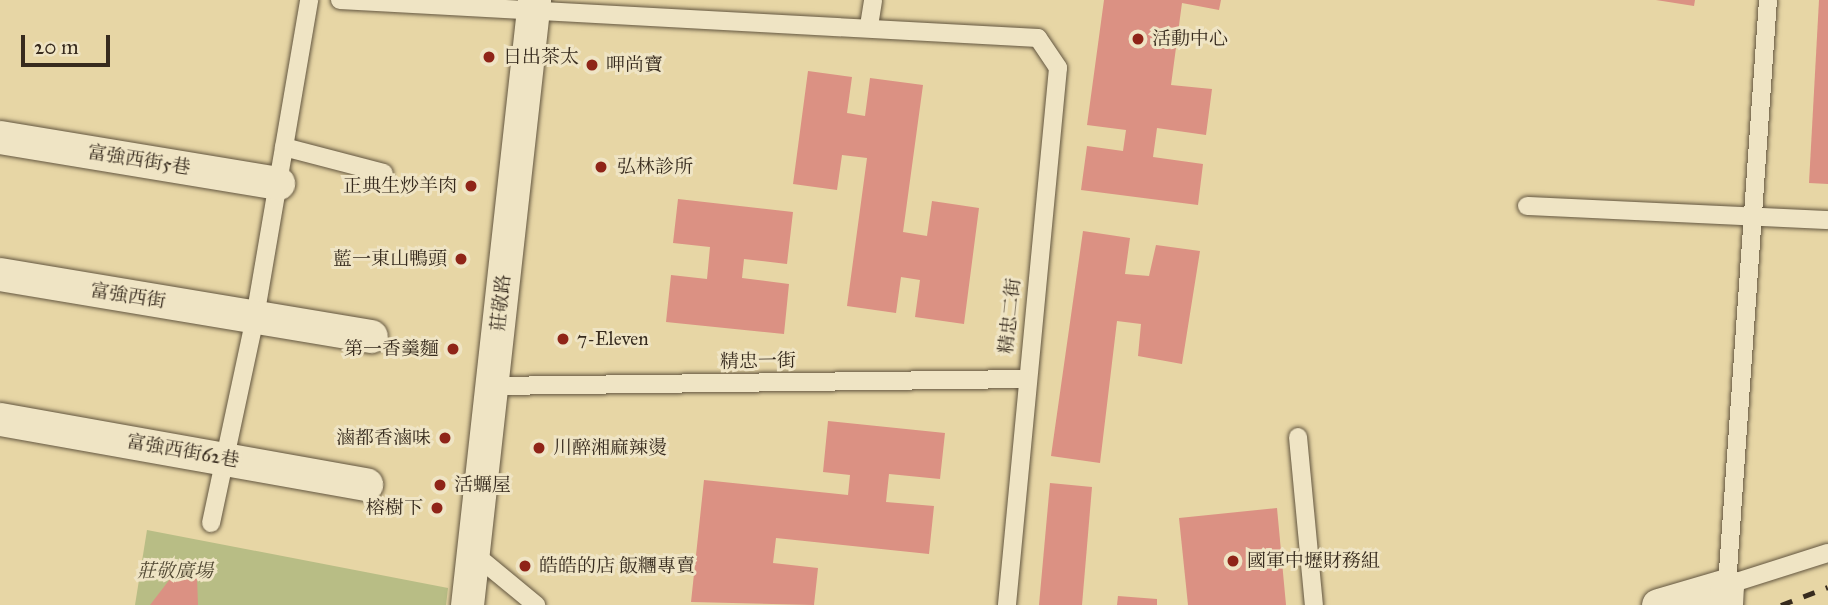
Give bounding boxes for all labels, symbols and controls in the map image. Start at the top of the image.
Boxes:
scale bar [24,21,114,65]
place label: 活動中心 [1152,28,1228,50]
marker: 活動中心 [1130,31,1146,47]
text: 20 m [34,34,79,60]
place label: 日出茶太 [503,46,579,68]
marker: 日出茶太 [481,49,497,65]
place label: 呷尚寶 [606,54,663,76]
marker: 呷尚寶 [584,57,600,73]
street label: 富強西街5巷 [86,141,192,179]
place label: 弘林診所 [617,156,693,178]
marker: 弘林診所 [591,157,611,177]
place label: 正典生炒羊肉 [343,175,457,197]
marker: 正典生炒羊肉 [463,178,479,194]
place label: 藍一東山鴨頭 [333,248,447,270]
marker: 藍一東山鴨頭 [453,251,469,267]
street label: 莊敬路 [487,273,515,333]
street label: 精忠二街 [995,277,1025,355]
street label: 富強西街 [89,279,167,313]
place label: 7-Eleven [577,328,649,350]
marker: 7-Eleven [555,331,571,347]
place label: 第一香羹麵 [344,338,439,360]
marker: 第一香羹麵 [445,341,461,357]
street label: 精忠一街 [720,349,796,373]
place label: 滷都香滷味 [336,427,431,449]
street label: 富強西街62巷 [125,430,241,472]
marker: 滷都香滷味 [437,430,453,446]
place label: 川醉湘麻辣燙 [553,437,667,459]
marker: 川醉湘麻辣燙 [531,440,547,456]
place label: 活蠣屋 [454,474,511,496]
marker: 活蠣屋 [432,477,448,493]
place label: 榕樹下 [366,497,423,519]
marker: 榕樹下 [429,500,445,516]
place label: 國軍中壢財務組 [1247,550,1380,572]
marker: 國軍中壢財務組 [1225,553,1241,569]
place label: 皓皓的店 飯糰專賣 [539,555,695,577]
marker: 皓皓的店 飯糰專賣 [517,558,533,574]
park label: 莊敬廣場 [137,560,213,582]

